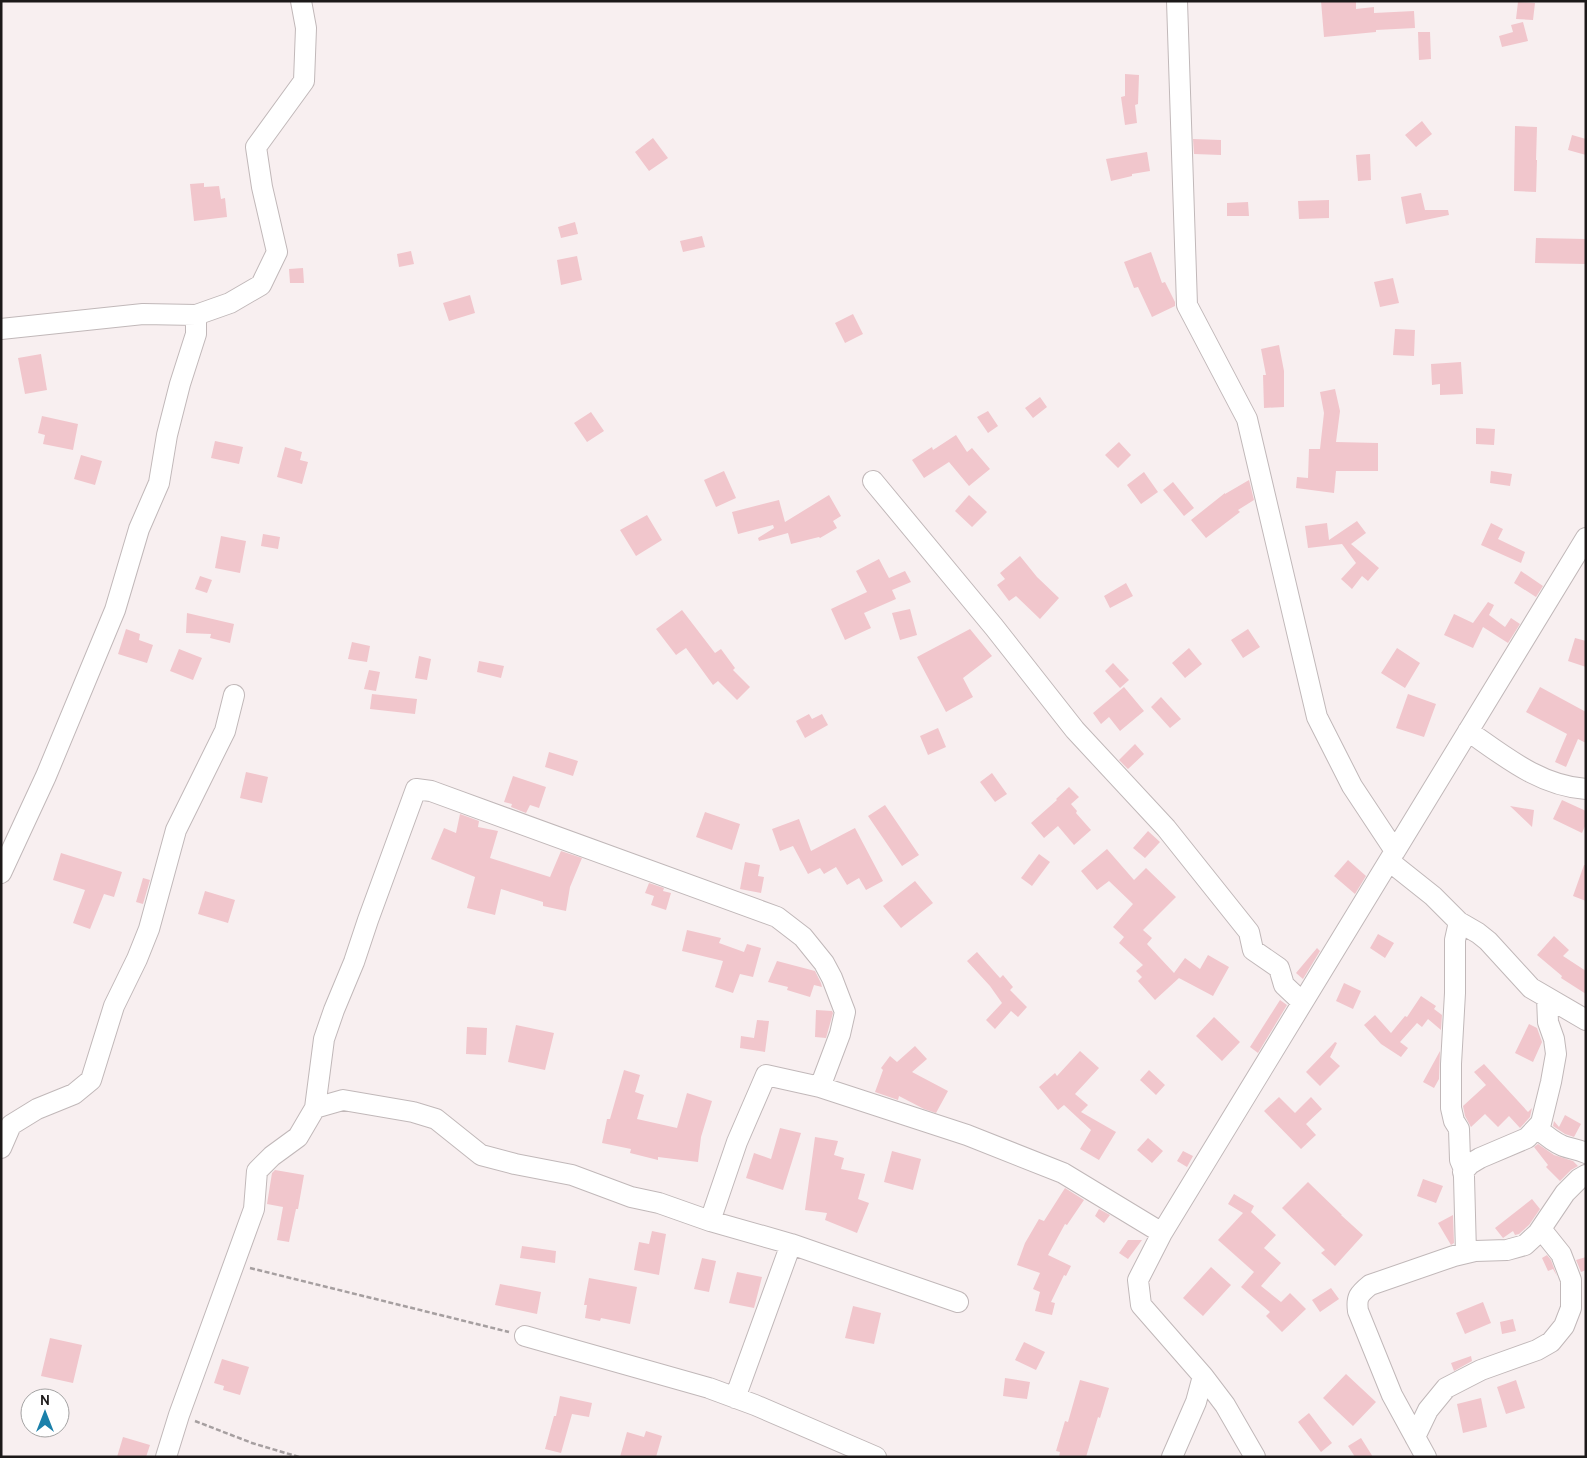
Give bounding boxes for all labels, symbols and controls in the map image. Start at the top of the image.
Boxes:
north arrow [20,1388,70,1438]
text: N [40,1391,50,1409]

